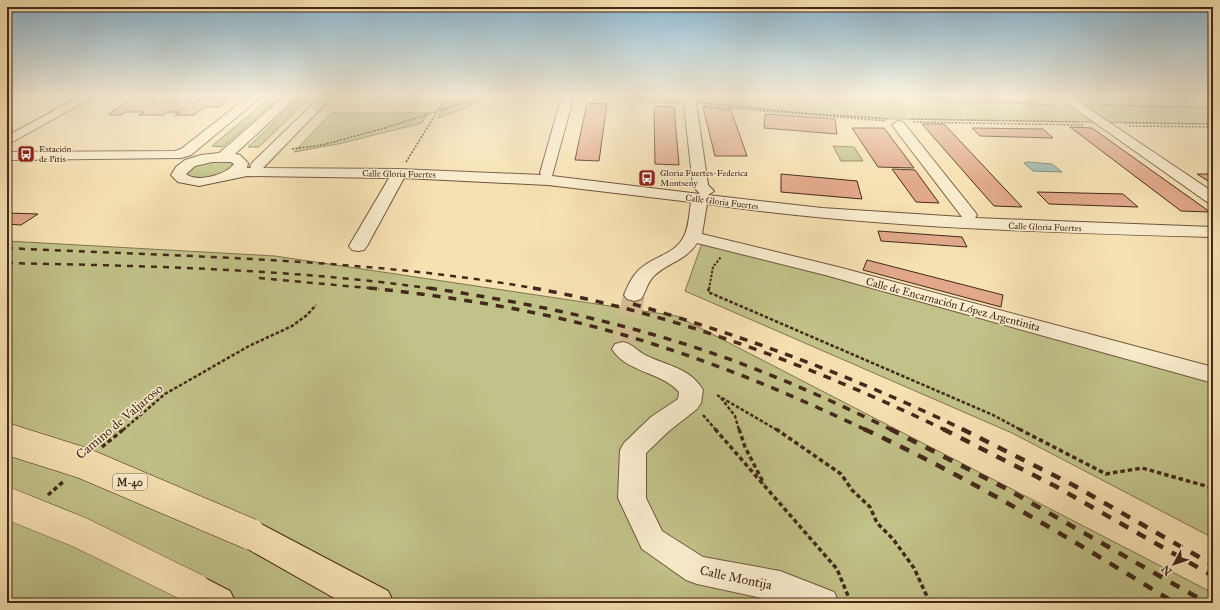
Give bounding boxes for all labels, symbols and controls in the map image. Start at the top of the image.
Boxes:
place label: Estación de Pitis [39,143,72,164]
bus stop icon: Estación de Pitis [16,144,36,164]
street label: Calle Gloria Fuertes [362,167,436,180]
place label: Gloria Fuertes-Federica Montseny [660,167,748,188]
bus stop icon: Gloria Fuertes-Federica Montseny [637,168,657,188]
street label: Calle Gloria Fuertes [685,192,759,211]
street label: Calle Gloria Fuertes [1008,220,1082,233]
street label: Calle de Encarnación López Argentinita [864,275,1042,334]
street label: Camino de Valjaroso [73,381,167,463]
road number: M-40 [113,474,147,490]
north arrow [1154,544,1194,584]
text: N [1158,562,1175,578]
street label: Calle Montija [698,563,774,594]

